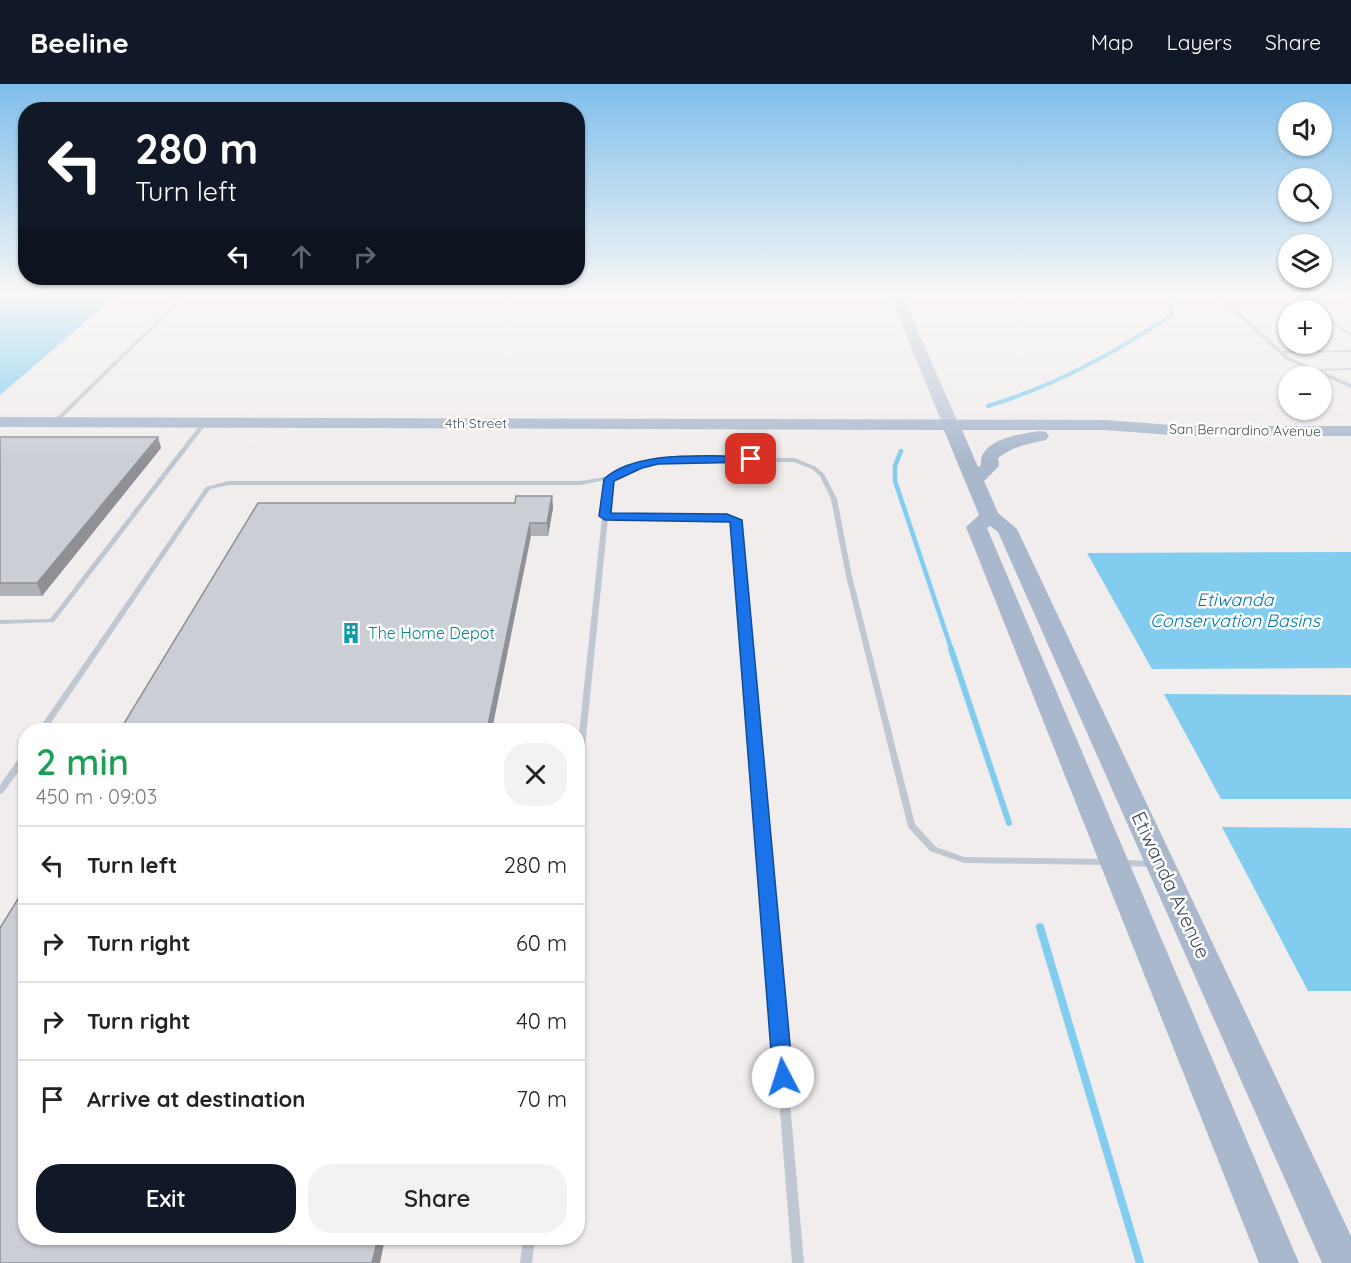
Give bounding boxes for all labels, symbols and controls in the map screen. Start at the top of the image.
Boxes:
text: Beeline [30,25,129,60]
text: Map [1091,29,1134,55]
text: Layers [1167,29,1232,55]
text: Share [1265,29,1321,55]
map controls [1278,102,1332,420]
button: sound [1278,102,1332,156]
text: 280 m [135,122,258,175]
icon: left [36,126,114,204]
button: search [1278,168,1332,222]
text: Turn left [135,174,237,208]
button: layers [1278,234,1332,288]
icon: left [222,240,255,273]
icon: ahead [285,240,318,273]
icon: right [348,240,381,273]
button: + [1278,300,1332,354]
button: − [1278,366,1332,420]
street label: 4th Street [445,414,507,432]
street label: San Bernardino Avenue [1169,420,1321,440]
pin [725,433,776,484]
icon: arrive [734,442,767,475]
water label: Etiwanda Conservation Basins [1150,588,1321,632]
building icon: The Home Depot [339,621,363,645]
place label: The Home Depot [368,623,495,643]
text: 2 min [36,739,129,784]
button: close [504,743,567,806]
text: 450 m · 09:03 [36,784,157,809]
street label: Etiwanda Avenue [1126,807,1216,962]
icon: left [36,849,69,882]
text: Turn left [87,851,177,879]
text: 280 m [504,851,567,879]
icon: right [36,927,69,960]
text: Turn right [87,929,191,957]
text: 60 m [516,929,567,957]
icon: right [36,1005,69,1038]
text: Turn right [87,1007,191,1035]
text: 40 m [516,1007,567,1035]
position arrow [751,1045,815,1109]
icon: arrive [36,1083,69,1116]
text: Arrive at destination [87,1085,305,1113]
text: 70 m [517,1085,567,1113]
button: Exit [36,1164,296,1233]
button: Share [308,1164,567,1233]

